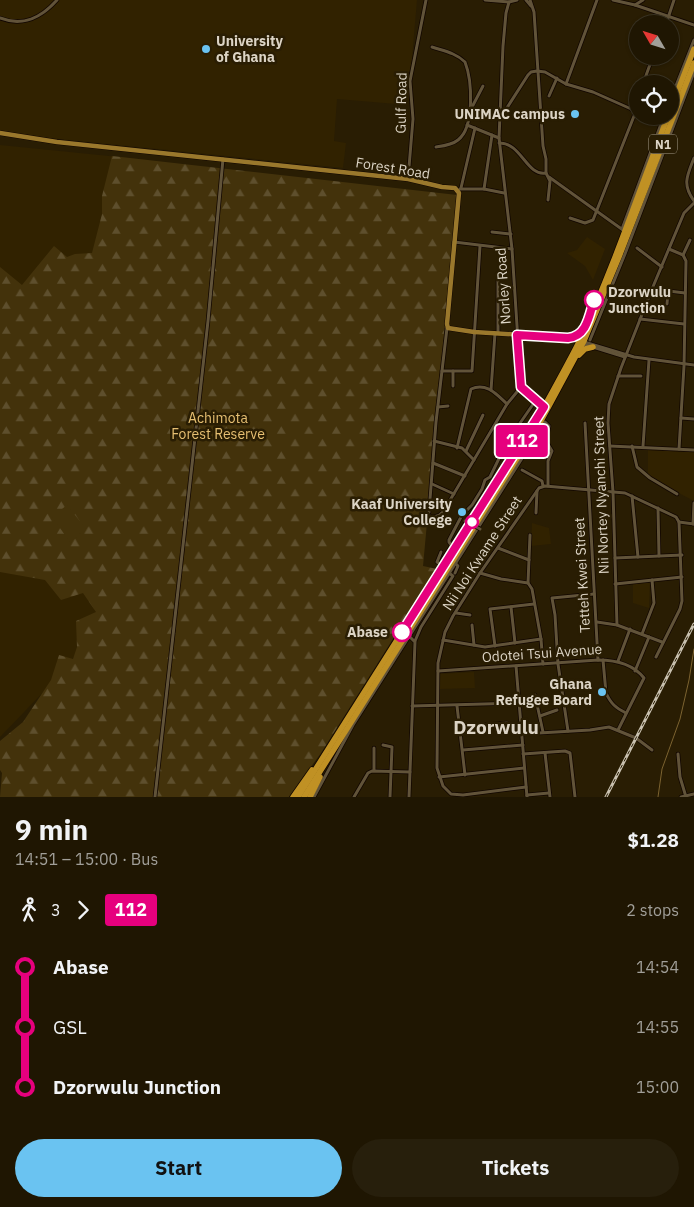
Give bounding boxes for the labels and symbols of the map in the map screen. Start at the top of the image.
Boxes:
north arrow [629,15,679,65]
place label: University of Ghana [216,32,283,66]
marker: University of Ghana [200,43,212,55]
street label: Gulf Road [391,72,411,134]
place label: UNIMAC campus [454,105,565,123]
marker: UNIMAC campus [569,108,581,120]
road number: N1 [649,134,677,154]
street label: Forest Road [354,153,432,183]
street label: Norley Road [491,247,515,325]
place label: Dzorwulu Junction [608,283,671,317]
marker: Dzorwulu Junction [584,290,604,310]
park label: Achimota Forest Reserve [171,409,265,443]
street label: Nii Nortey Nyanchi Street [589,416,613,574]
line badge: 112 [493,425,551,457]
street label: Nii Noi Kwame Street [438,492,526,614]
place label: Kaaf University College [351,495,453,529]
marker: Kaaf University College [456,506,468,518]
unlabelled marker [465,515,479,529]
street label: Tetteh Kwei Street [570,517,594,633]
marker: Abase [392,622,412,642]
place label: Abase [347,623,388,641]
street label: Odotei Tsui Avenue [481,640,603,666]
place label: Ghana Refugee Board [496,675,592,709]
marker: Ghana Refugee Board [596,686,608,698]
district label: Dzorwulu [453,715,539,739]

